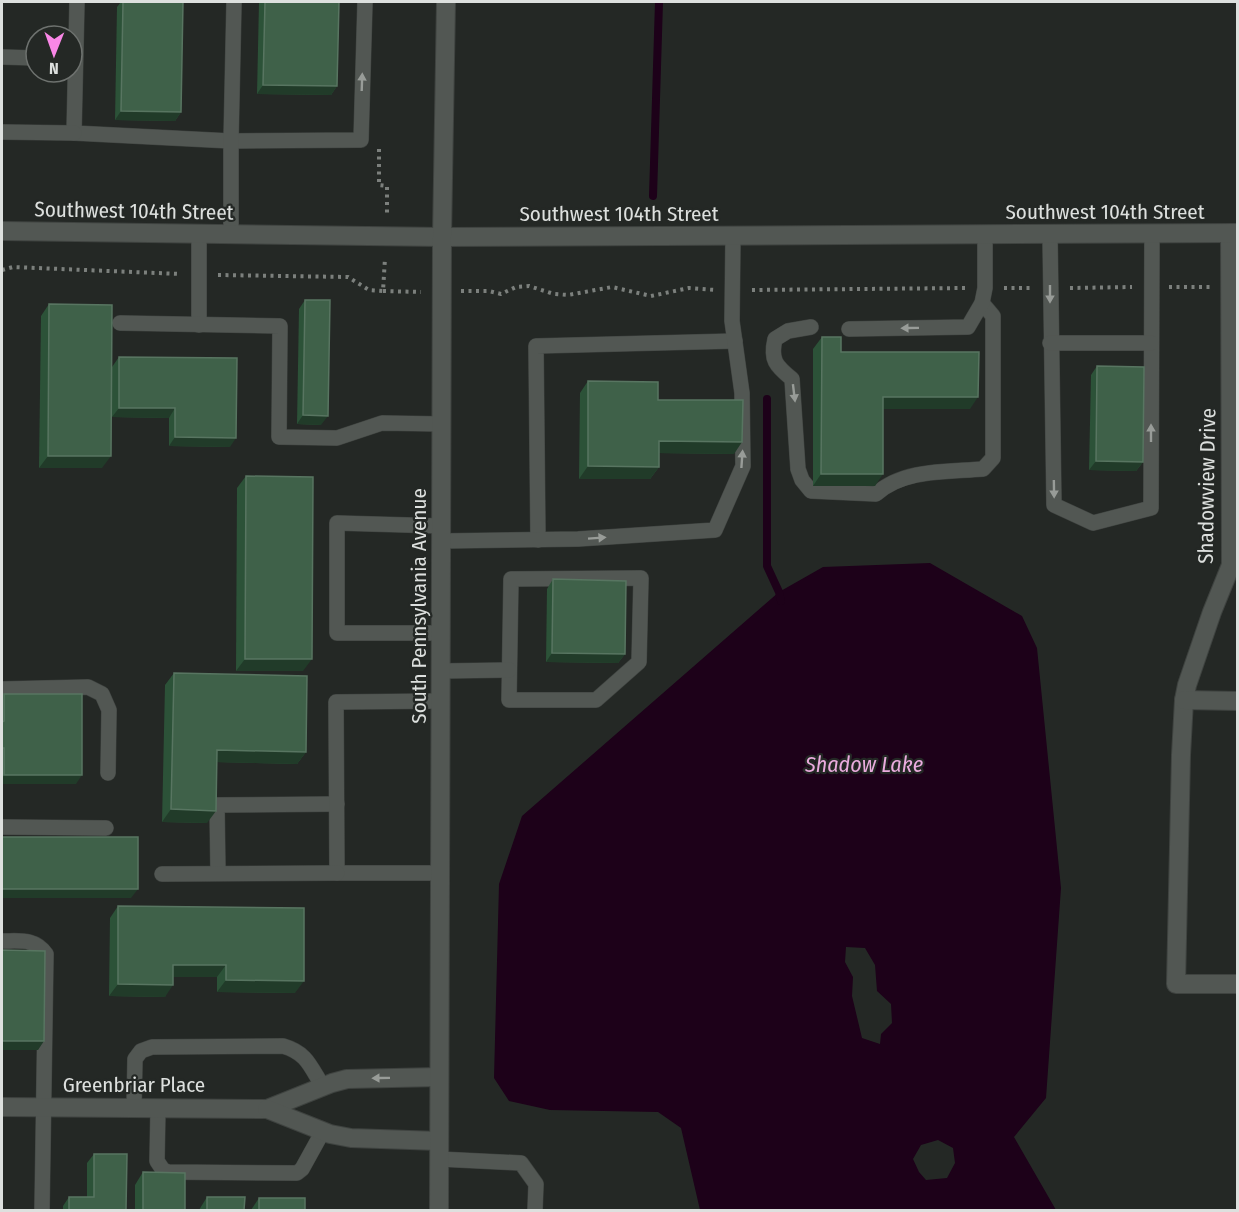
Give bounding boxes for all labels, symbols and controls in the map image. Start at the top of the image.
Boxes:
north arrow [24,24,84,84]
text: N [49,59,59,78]
one-way arrow [358,72,367,91]
street label: Southwest 104th Street [34,196,234,226]
street label: Southwest 104th Street [1005,199,1205,225]
street label: Southwest 104th Street [519,201,719,227]
one-way arrow [1045,284,1055,303]
one-way arrow [900,323,919,333]
one-way arrow [789,384,798,403]
street label: Shadowview Drive [1193,408,1221,564]
one-way arrow [1146,424,1156,443]
one-way arrow [737,449,747,468]
one-way arrow [1049,479,1059,498]
street label: South Pennsylvania Avenue [406,488,432,724]
one-way arrow [587,533,606,543]
water label: Shadow Lake [804,751,923,778]
street label: Greenbriar Place [63,1072,205,1098]
one-way arrow [371,1073,390,1083]

